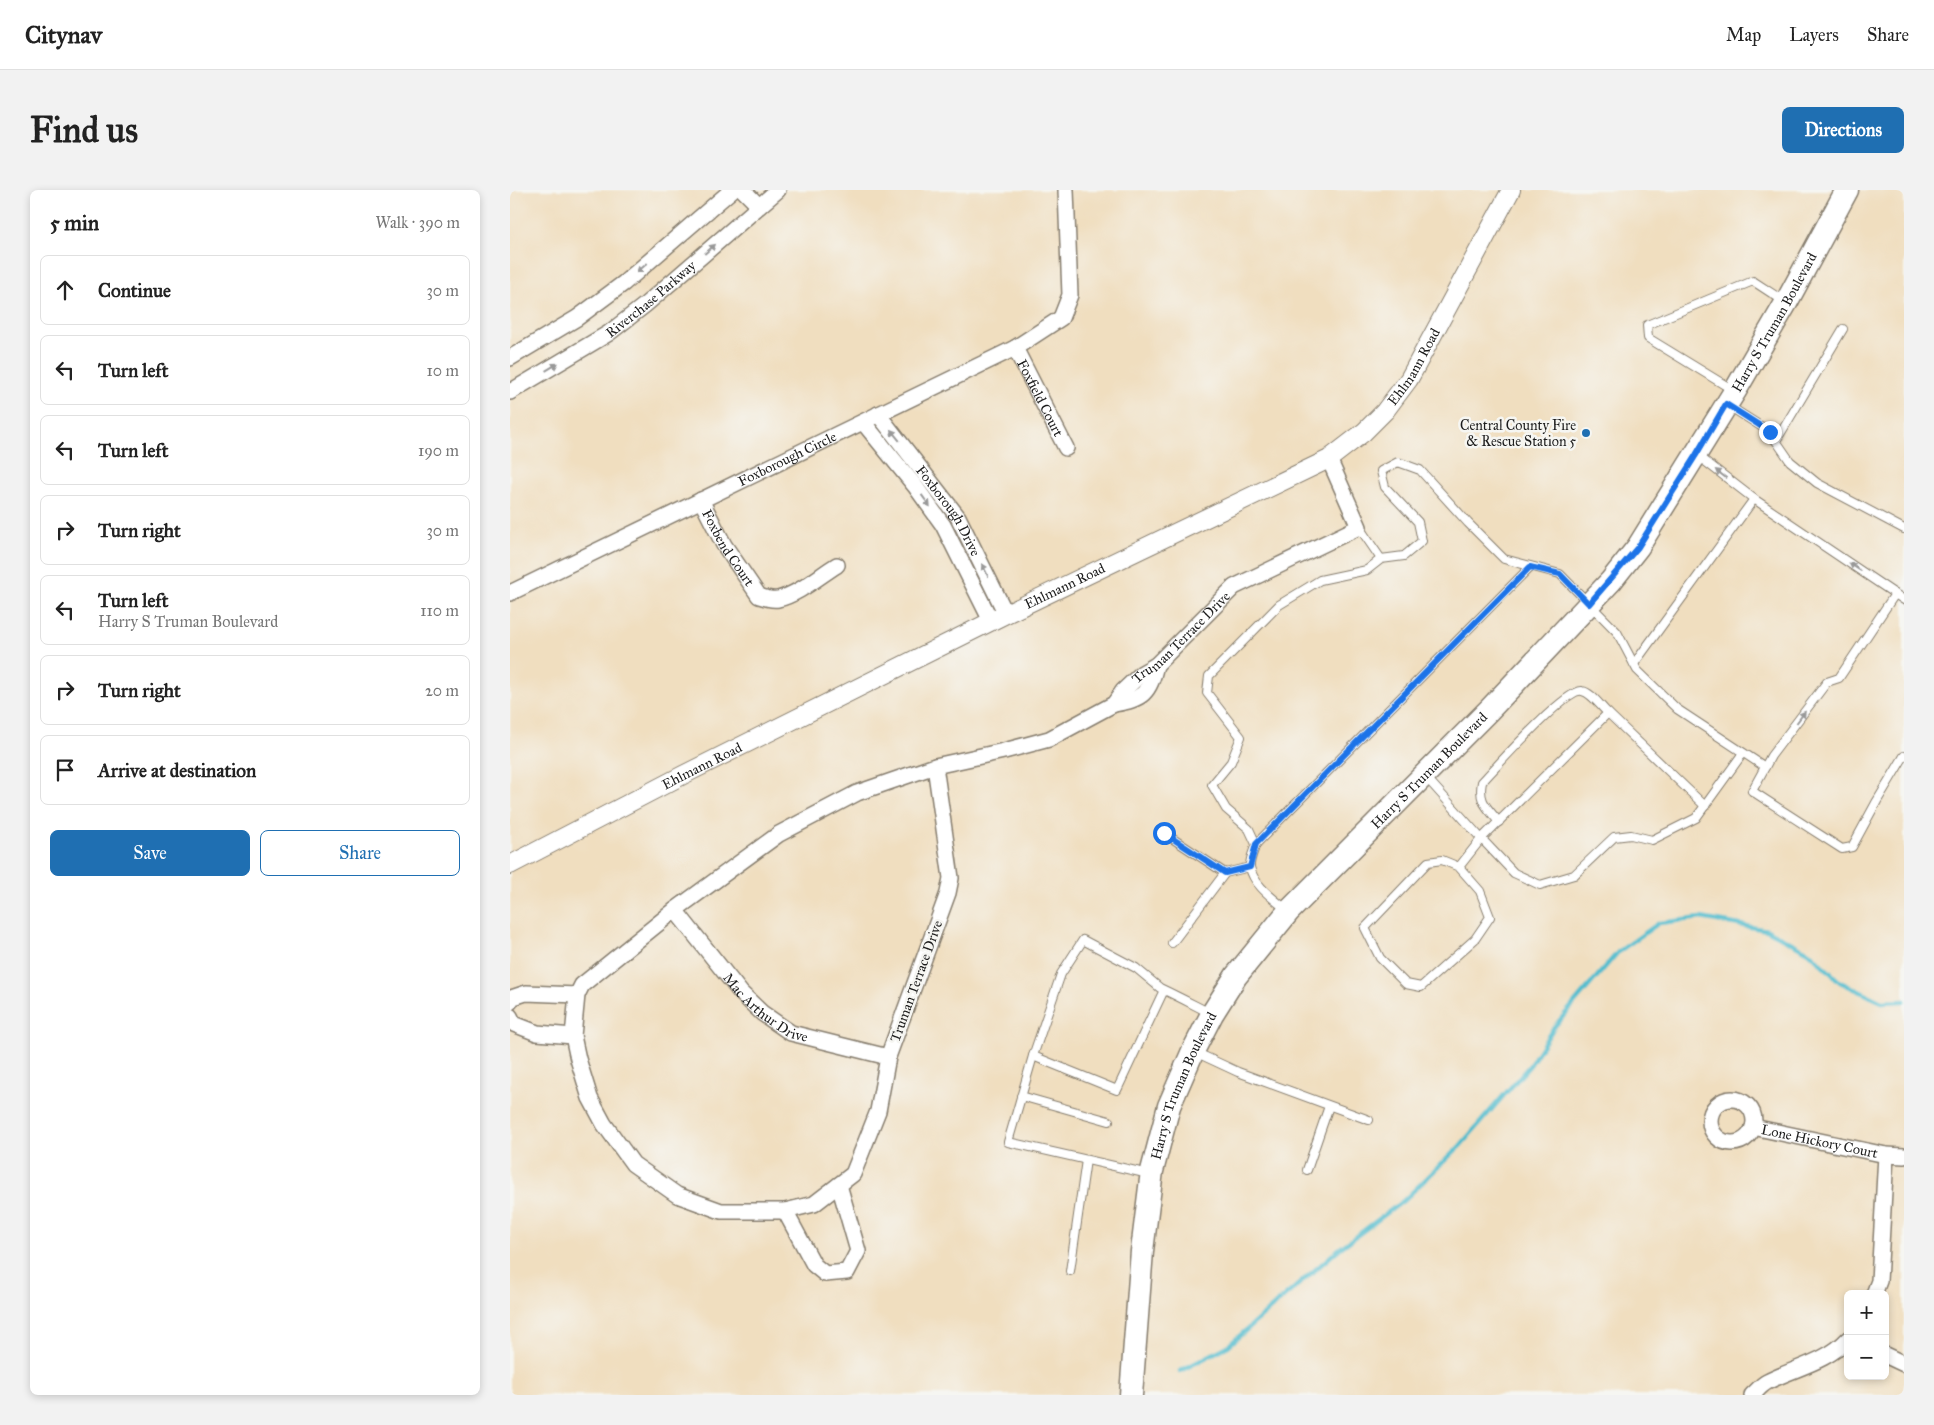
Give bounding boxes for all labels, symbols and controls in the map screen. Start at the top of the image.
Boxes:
text: Citynav [25,20,102,50]
text: Map [1726,24,1761,46]
text: Layers [1789,24,1839,46]
text: Share [1867,24,1909,46]
button: Directions [1782,107,1904,153]
text: Find us [30,109,138,152]
text: 5 min [50,210,99,236]
text: Walk · 390 m [375,213,460,232]
one-way arrow [703,243,715,255]
street label: Harry S Truman Boulevard [1728,250,1821,395]
street label: Riverchase Parkway [602,257,700,341]
one-way arrow [636,262,649,273]
icon: ahead [51,276,79,304]
text: Continue [98,279,171,302]
text: 30 m [426,281,459,300]
street label: Ehlmann Road [1384,325,1444,409]
icon: left [51,356,79,384]
street label: Foxfield Court [1013,357,1067,440]
text: Turn left [98,359,168,382]
text: 10 m [427,361,459,380]
one-way arrow [545,362,558,371]
place label: Central County Fire & Rescue Station 5 [1460,417,1576,450]
route end [1759,421,1782,444]
marker: Central County Fire & Rescue Station 5 [1580,427,1592,439]
street label: Foxborough Circle [735,428,839,490]
one-way arrow [890,429,901,442]
icon: left [51,436,79,464]
text: Turn left [98,439,168,462]
text: 190 m [418,441,459,460]
street label: Foxborough Drive [912,462,984,559]
one-way arrow [1715,469,1728,480]
one-way arrow [921,494,931,508]
street label: Foxbend Court [698,507,758,590]
icon: right [51,516,79,544]
text: Turn right [98,519,181,542]
text: 30 m [426,521,459,540]
street label: Ehlmann Road [1022,560,1108,613]
one-way arrow [1848,562,1861,572]
one-way arrow [980,563,989,578]
street label: Truman Terrace Drive [1128,588,1234,687]
text: Turn left [98,589,168,612]
icon: left [51,596,79,624]
text: 110 m [420,601,459,620]
text: Harry S Truman Boulevard [98,612,278,631]
icon: right [51,676,79,704]
text: Turn right [98,679,181,702]
text: 20 m [425,681,459,700]
street label: Harry S Truman Boulevard [1368,709,1491,833]
one-way arrow [1795,711,1806,724]
street label: Ehlmann Road [659,739,745,793]
icon: arrive [51,756,79,784]
text: Arrive at destination [98,759,256,782]
route start [1153,822,1176,845]
button: Save [50,830,250,876]
button: Share [260,830,460,876]
street label: Truman Terrace Drive [887,918,946,1044]
street label: Mac Arthur Drive [719,970,810,1046]
street label: Harry S Truman Boulevard [1147,1009,1220,1162]
street label: Lone Hickory Court [1760,1121,1879,1162]
map controls [1844,1290,1889,1380]
button: + [1844,1290,1889,1335]
button: − [1844,1335,1889,1380]

